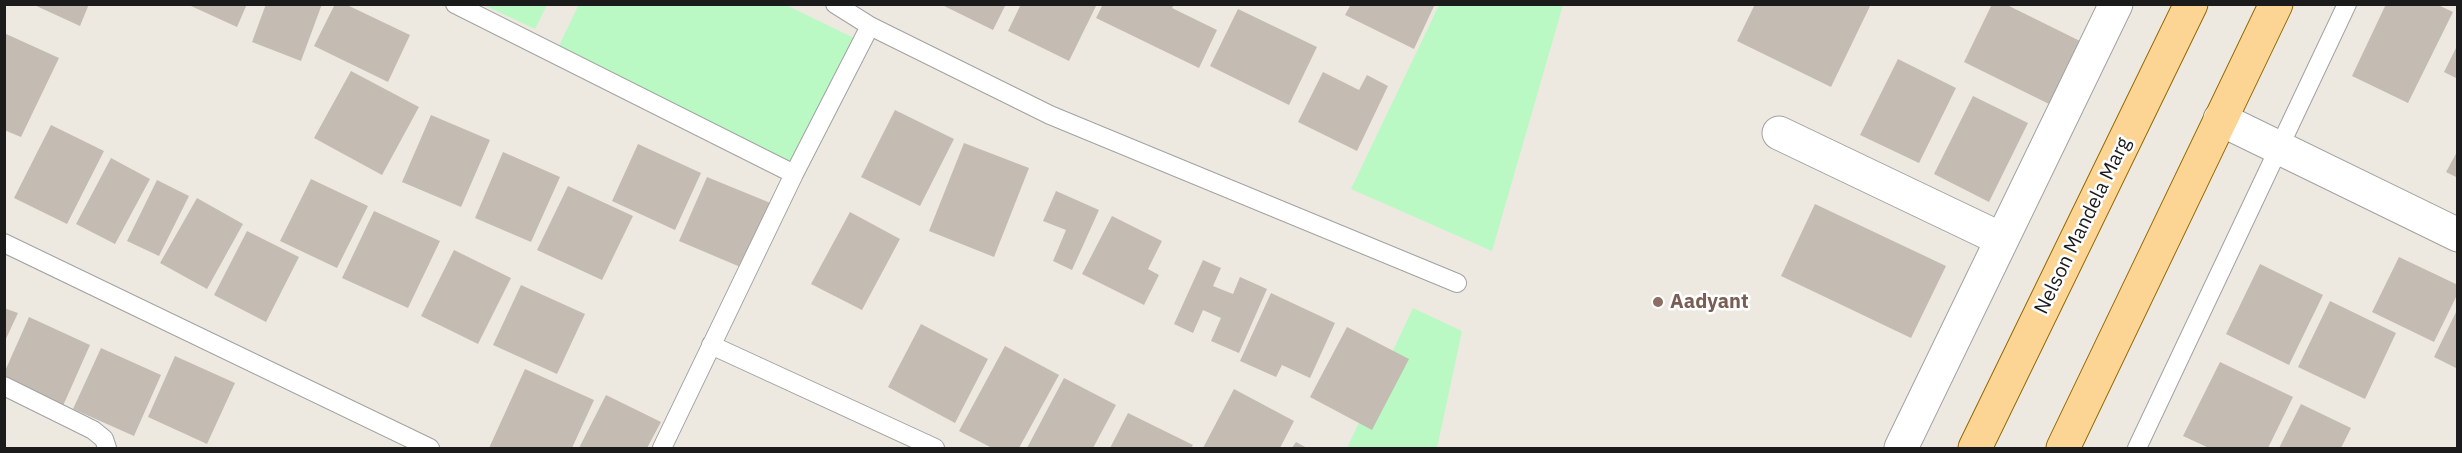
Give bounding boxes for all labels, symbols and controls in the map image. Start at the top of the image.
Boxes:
street label: Nelson Mandela Marg [2030,134,2136,318]
place label: Aadyant [1670,290,1749,314]
marker: Aadyant [1651,295,1665,309]

